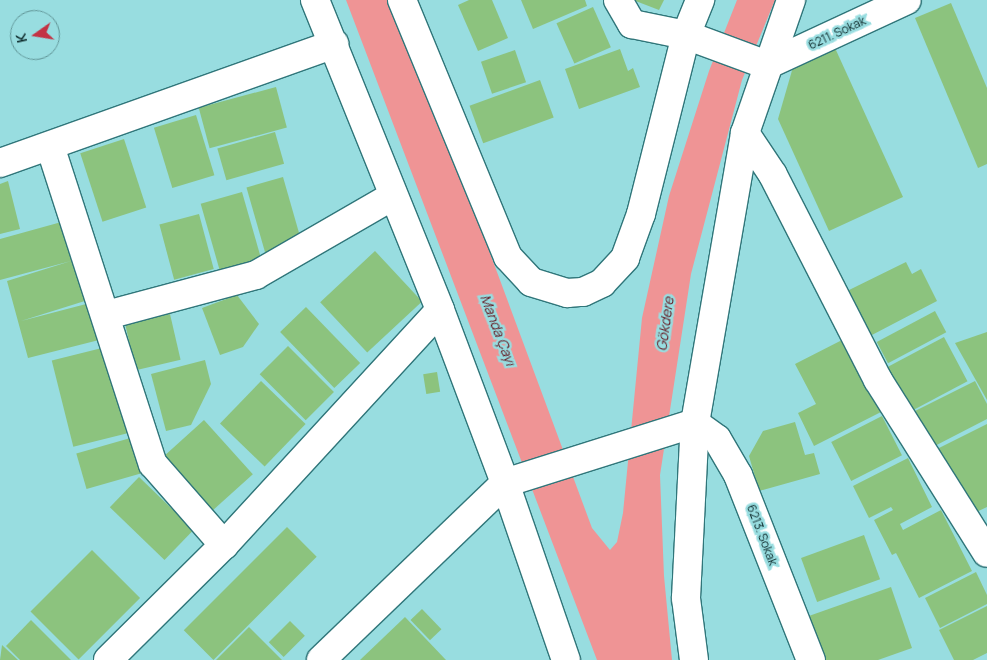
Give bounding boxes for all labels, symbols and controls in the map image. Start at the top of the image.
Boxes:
north arrow [10,10,60,60]
street label: 6211. Sokak [806,13,868,53]
text: K [11,32,31,45]
water label: Manda Çayı [477,292,519,368]
water label: Gökdere [653,296,677,352]
street label: 6213. Sokak [744,502,780,568]

